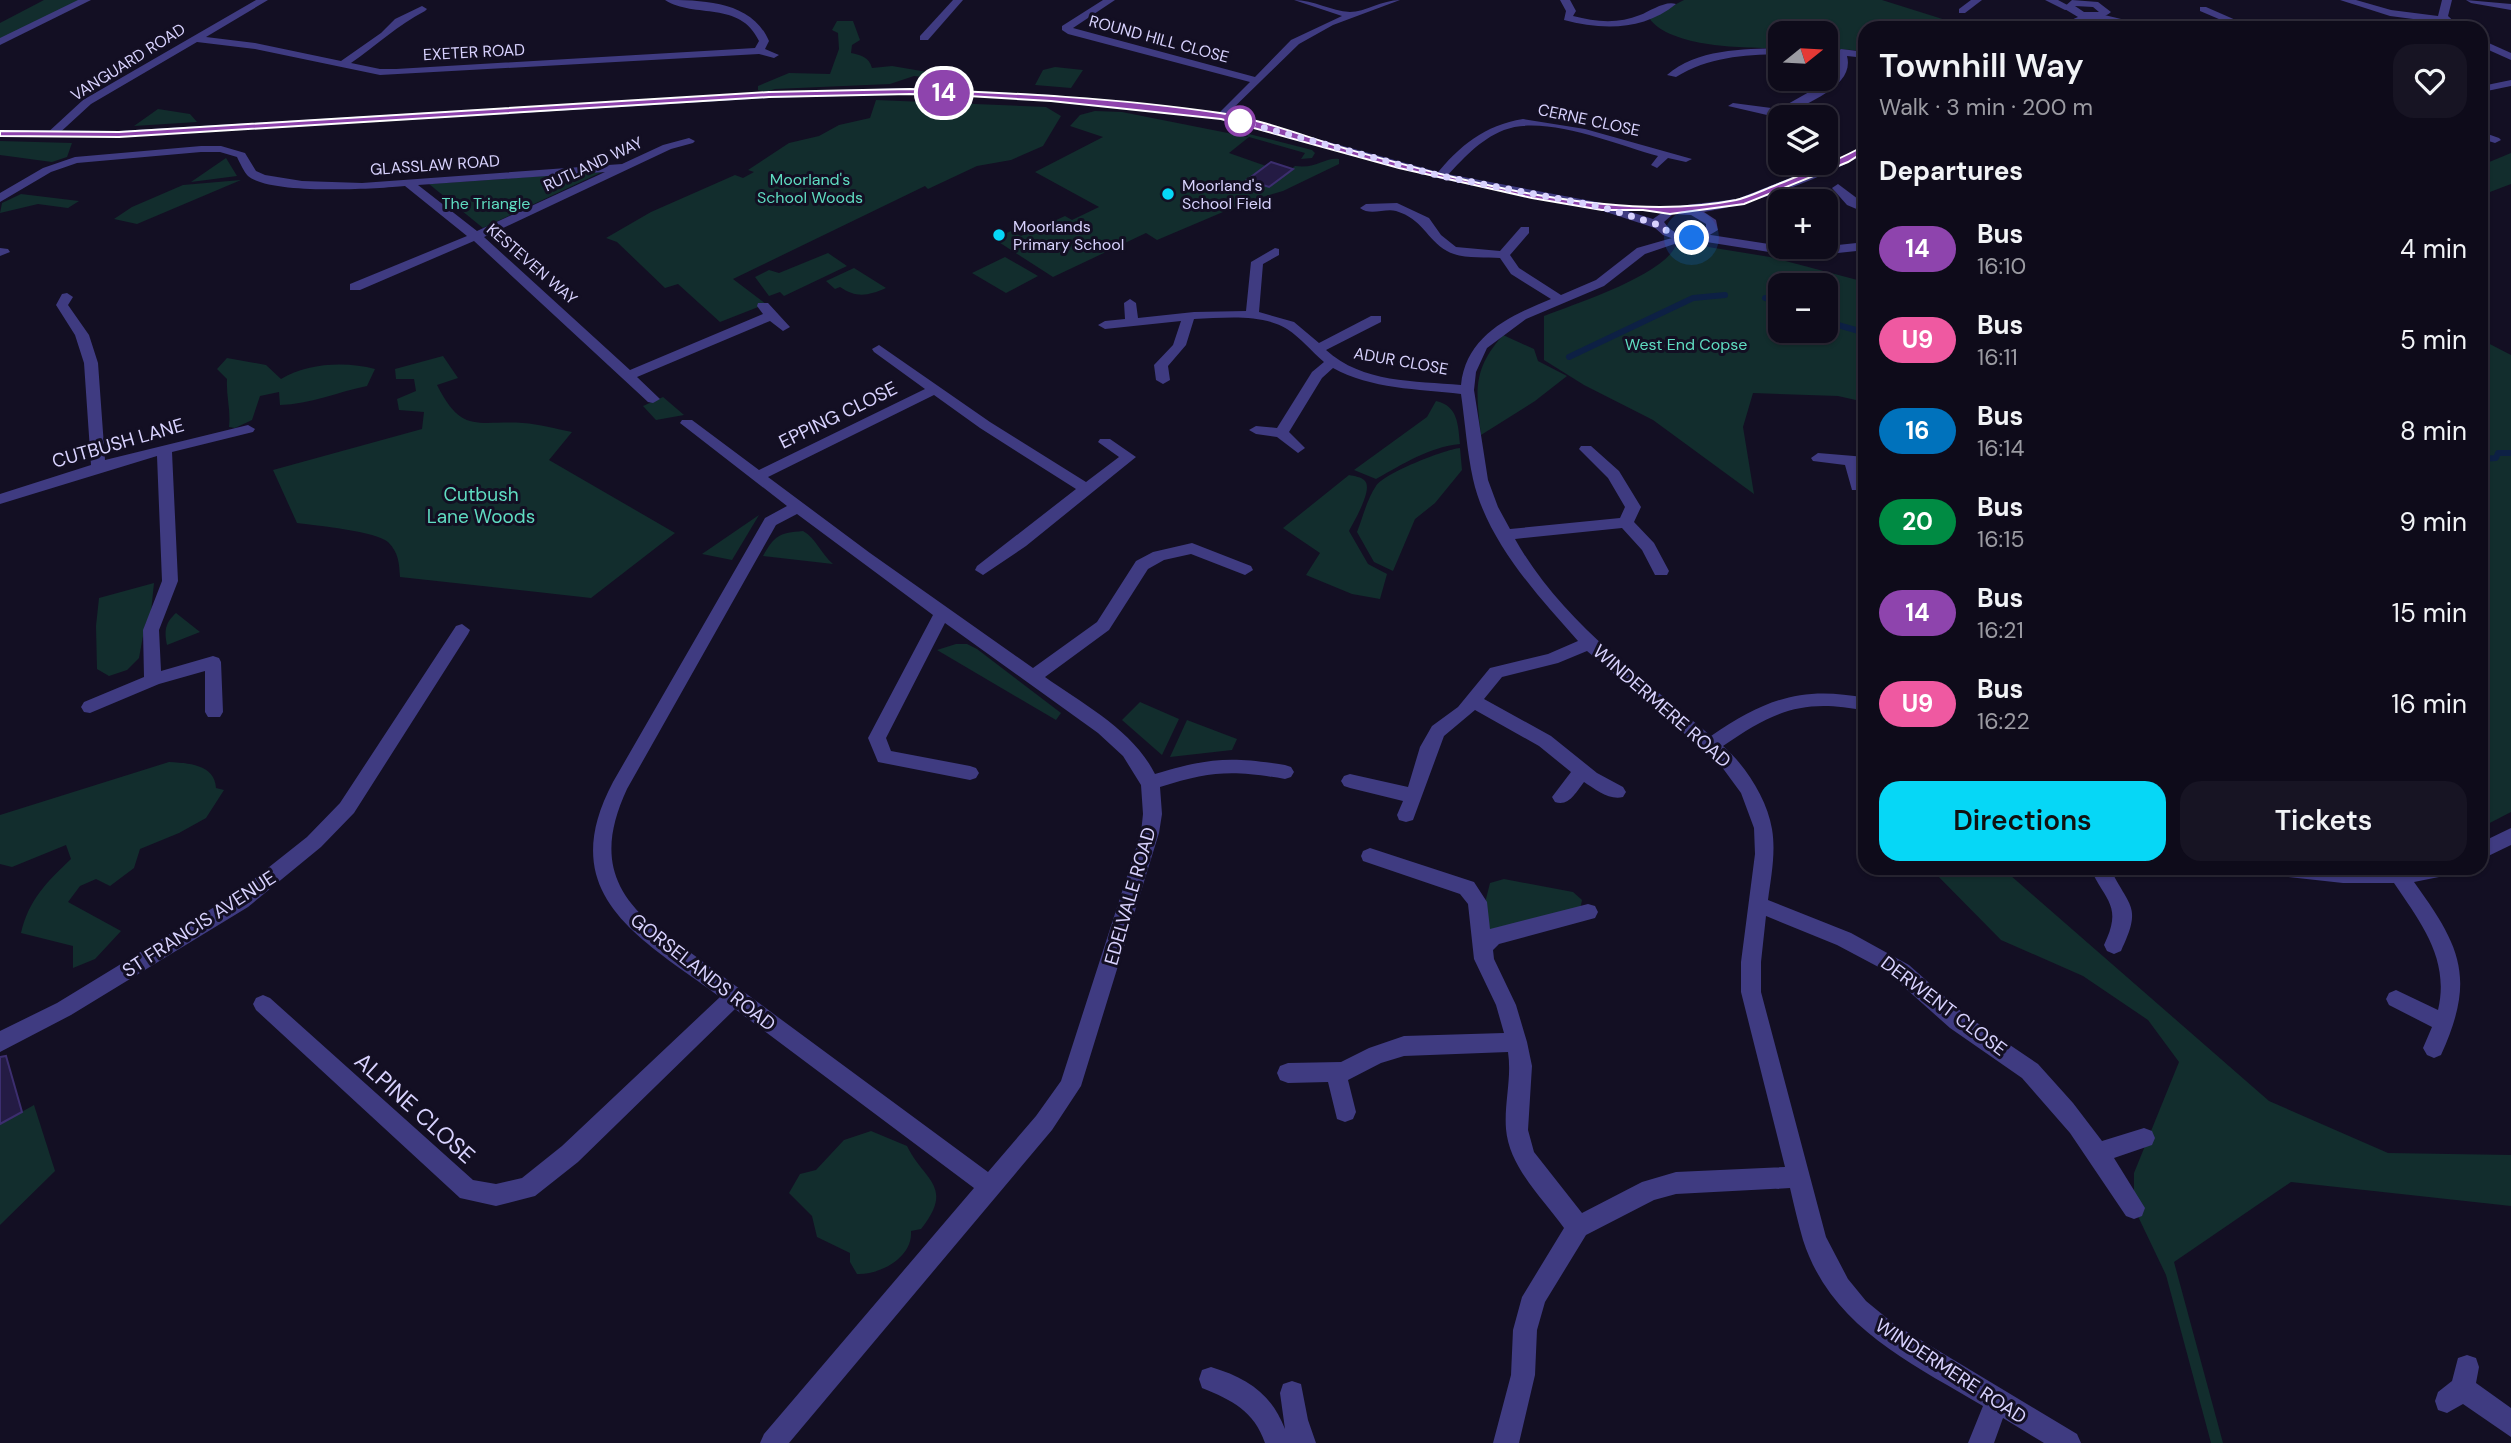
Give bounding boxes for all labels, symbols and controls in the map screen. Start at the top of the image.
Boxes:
street label: ROUND HILL CLOSE [1087,10,1231,68]
street label: VANGUARD ROAD [67,18,189,106]
north arrow [1768,21,1838,91]
map controls [1768,21,1838,343]
street label: EXETER ROAD [422,39,526,65]
text: Townhill Way [1879,44,2084,87]
button: heart [2393,44,2467,118]
line badge: 14 [912,70,976,116]
text: 14 [932,77,956,108]
text: Walk · 3 min · 200 m [1879,92,2093,122]
street label: CERNE CLOSE [1536,99,1642,141]
button: layers [1768,105,1838,175]
unlabelled marker [1225,106,1255,136]
street label: RUTLAND WAY [540,132,646,196]
street label: GLASSLAW ROAD [369,150,501,180]
text: Departures [1879,154,2023,188]
park label: Moorland's School Woods [757,169,863,208]
place label: Moorland's School Field [1182,175,1272,214]
marker: Moorland's School Field [1160,186,1176,202]
button: + [1768,189,1838,259]
park label: The Triangle [442,193,530,214]
place label: Moorlands Primary School [1013,216,1124,255]
text: Bus [1977,217,2023,251]
street label: KESTEVEN WAY [482,219,582,309]
your location [1674,220,1709,255]
marker: Moorlands Primary School [991,227,1007,243]
text: 4 min [2400,232,2467,266]
text: 14 [1905,233,1930,264]
text: 16:10 [1977,251,2026,281]
button: − [1768,273,1838,343]
text: Bus [1977,308,2023,342]
text: 5 min [2400,323,2467,357]
text: U9 [1902,324,1933,355]
park label: West End Copse [1625,334,1747,355]
street label: ADUR CLOSE [1352,342,1450,380]
text: 16:11 [1977,342,2018,372]
street label: EPPING CLOSE [775,376,901,454]
text: Bus [1977,399,2023,433]
street label: CUTBUSH LANE [49,412,187,474]
text: 8 min [2400,414,2467,448]
text: 16 [1906,415,1929,446]
text: 16:14 [1977,433,2024,463]
park label: Cutbush Lane Woods [427,482,535,529]
text: Bus [1977,490,2023,524]
text: 9 min [2399,505,2467,539]
text: 20 [1902,506,1933,537]
text: 16:15 [1977,524,2024,554]
text: Bus [1977,581,2023,615]
text: 15 min [2392,596,2467,630]
text: 14 [1905,597,1930,628]
text: 16:21 [1977,615,2024,645]
street label: WINDERMERE ROAD [1588,639,1736,773]
text: Bus [1977,672,2023,706]
text: 16 min [2391,687,2467,721]
text: U9 [1902,688,1933,719]
text: 16:22 [1977,706,2030,736]
button: Directions [1879,781,2166,861]
button: Tickets [2180,781,2467,861]
street label: EDELVALE ROAD [1098,824,1162,968]
street label: ST FRANCIS AVENUE [117,865,281,983]
street label: GORSELANDS ROAD [625,907,781,1037]
street label: DERWENT CLOSE [1876,950,2012,1062]
street label: ALPINE CLOSE [348,1046,482,1170]
street label: WINDERMERE ROAD [1871,1313,2031,1429]

